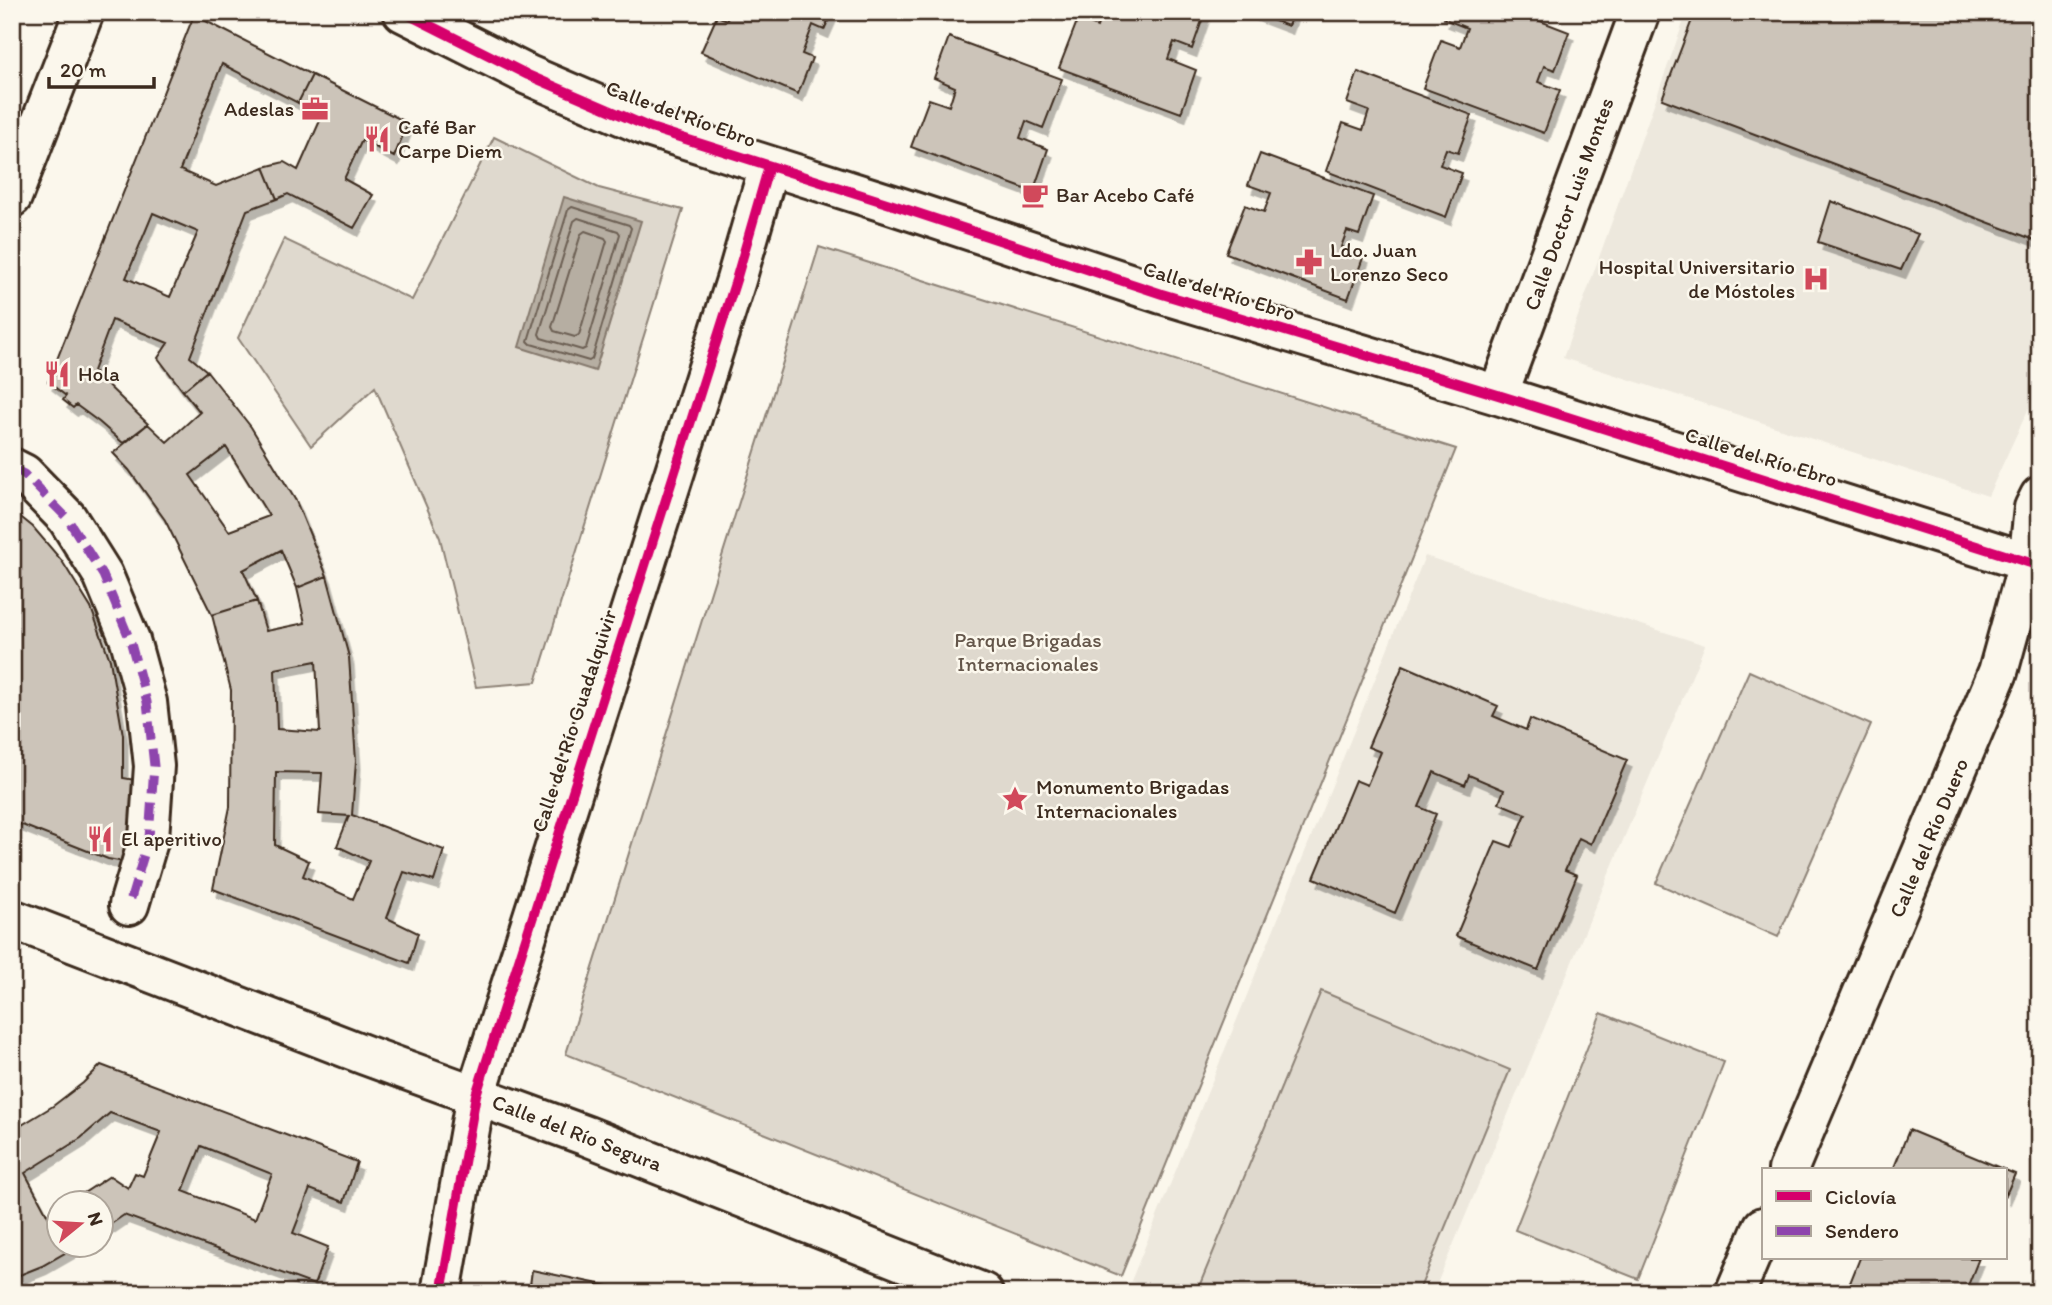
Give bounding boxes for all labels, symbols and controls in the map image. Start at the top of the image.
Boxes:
scale bar [49,46,154,90]
text: 20 m [60,57,107,82]
street label: Calle del Río Ebro [603,75,760,152]
office icon: Adeslas [300,94,330,124]
street label: Calle Doctor Luis Montes [1518,94,1619,314]
place label: Adeslas [224,96,294,121]
place label: Café Bar Carpe Diem [398,114,502,163]
restaurant icon: Café Bar Carpe Diem [362,124,392,154]
cafe icon: Bar Acebo Café [1020,180,1050,210]
place label: Bar Acebo Café [1056,182,1195,207]
place label: Ldo. Juan Lorenzo Seco [1330,237,1448,286]
pharmacy icon: Ldo. Juan Lorenzo Seco [1294,247,1324,277]
place label: Hospital Universitario de Móstoles [1599,254,1795,303]
street label: Calle del Río Ebro [1140,255,1298,326]
hospital icon: Hospital Universitario de Móstoles [1801,264,1831,294]
restaurant icon: Hola [42,359,72,389]
place label: Hola [78,361,120,386]
street label: Calle del Río Ebro [1682,421,1840,492]
street label: Calle del Río Guadalquivir [526,606,621,835]
park label: Parque Brigadas Internacionales [954,627,1102,676]
street label: Calle del Río Duero [1884,754,1973,921]
place label: Monumento Brigadas Internacionales [1036,774,1229,823]
place icon: Monumento Brigadas Internacionales [1000,784,1030,814]
restaurant icon: El aperitivo [85,824,115,854]
place label: El aperitivo [121,826,222,851]
street label: Calle del Río Segura [489,1089,666,1176]
legend [1762,1168,2007,1260]
text: Ciclovía [1825,1184,1896,1209]
north arrow [46,1190,116,1260]
text: N [83,1209,109,1229]
text: Sendero [1825,1218,1899,1243]

